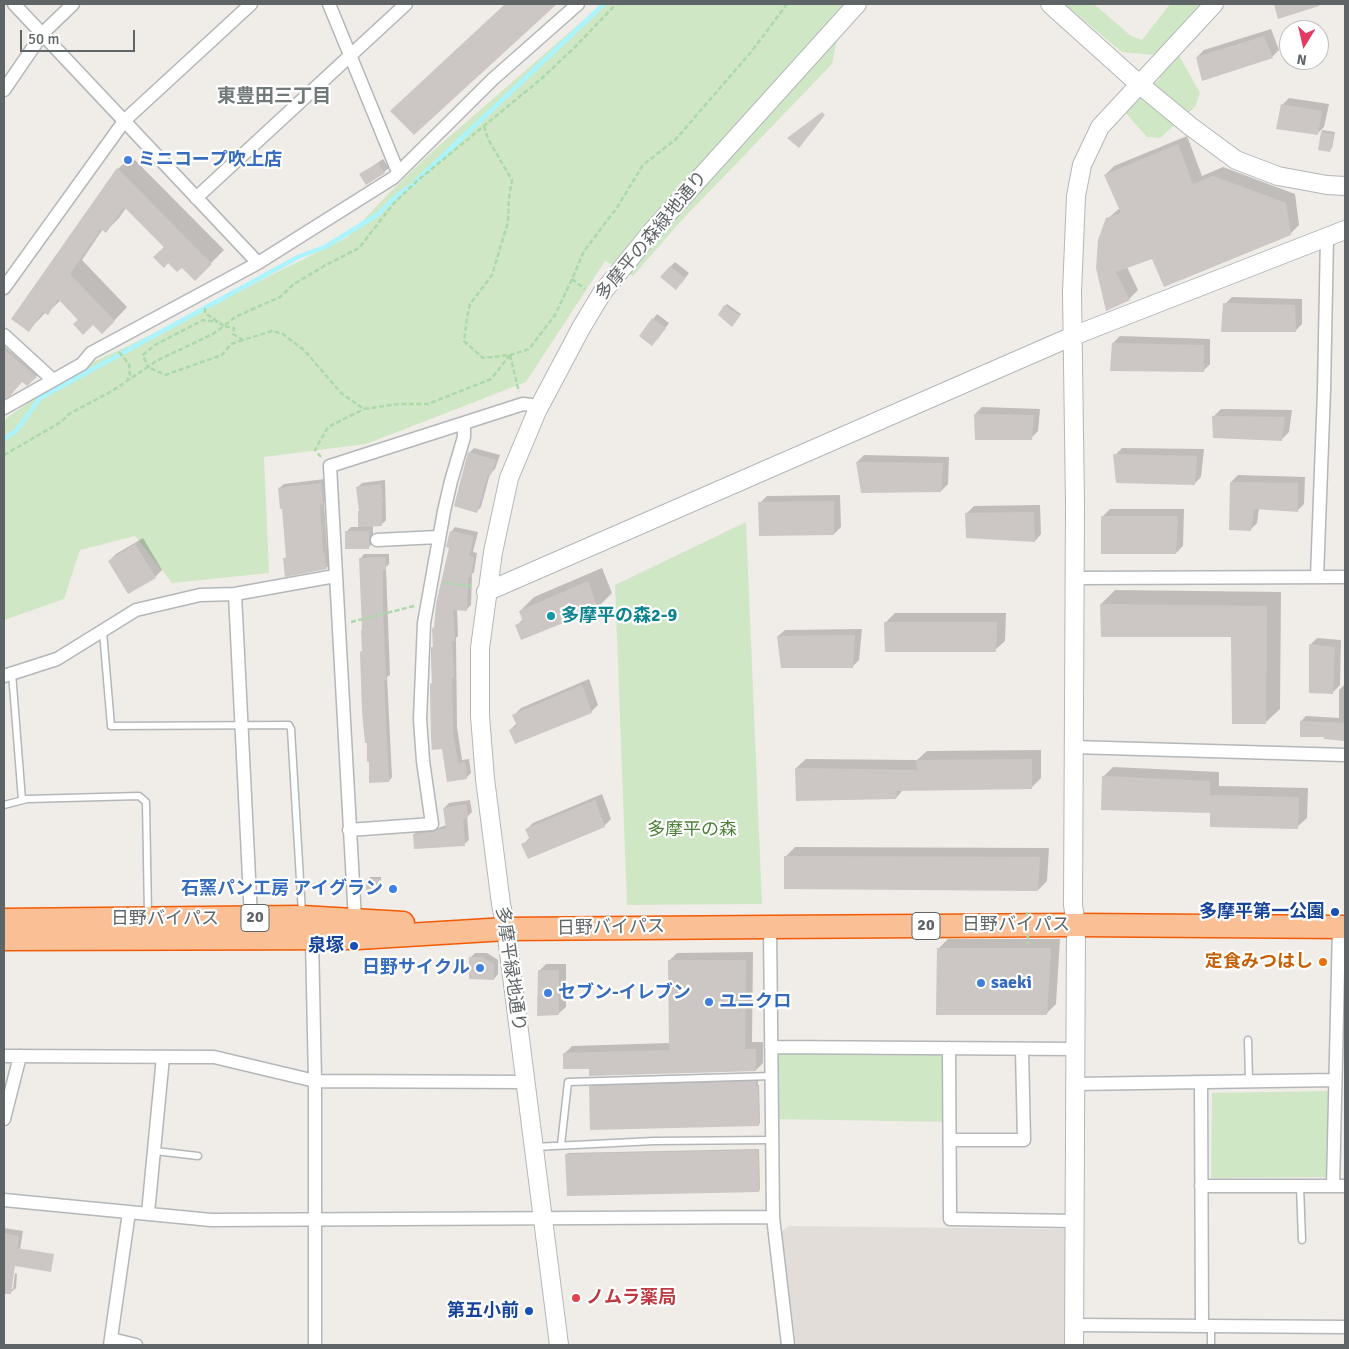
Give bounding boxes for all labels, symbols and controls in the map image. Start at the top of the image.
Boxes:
scale bar [22,20,138,52]
north arrow [1279,20,1329,70]
text: 50 m [28,30,59,48]
text: N [1296,50,1308,68]
district label: 東豊田三丁目 [217,86,331,108]
place label: ミニコープ吹上店 [138,149,282,171]
marker: ミニコープ吹上店 [122,154,134,166]
street label: 多摩平の森緑地通り [592,167,712,305]
place label: 多摩平の森2-9 [561,605,677,627]
marker: 多摩平の森2-9 [545,610,557,622]
park label: 多摩平の森 [647,819,737,841]
place label: 石窯パン工房 アイグラン [181,878,383,900]
marker: 石窯パン工房 アイグラン [387,883,399,895]
place label: 多摩平第一公園 [1199,901,1325,923]
road number: 20 [241,904,269,931]
street label: 多摩平緑地通り [491,905,529,1033]
marker: 多摩平第一公園 [1329,906,1341,918]
street label: 日野バイパス [111,908,219,930]
road number: 20 [912,912,940,939]
street label: 日野バイパス [962,914,1070,936]
street label: 日野バイパス [557,916,665,940]
place label: 泉塚 [308,935,344,957]
marker: 泉塚 [348,940,360,952]
place label: 定食みつはし [1205,951,1313,973]
marker: 定食みつはし [1317,956,1329,968]
place label: 日野サイクル [362,957,470,979]
marker: 日野サイクル [474,962,486,974]
place label: saeki [991,972,1032,994]
marker: saeki [975,977,987,989]
place label: セブン-イレブン [558,982,691,1004]
marker: セブン-イレブン [542,987,554,999]
place label: ユニクロ [719,991,791,1013]
marker: ユニクロ [703,996,715,1008]
place label: ノムラ薬局 [586,1287,676,1309]
marker: ノムラ薬局 [570,1292,582,1304]
place label: 第五小前 [447,1300,519,1322]
marker: 第五小前 [523,1305,535,1317]

